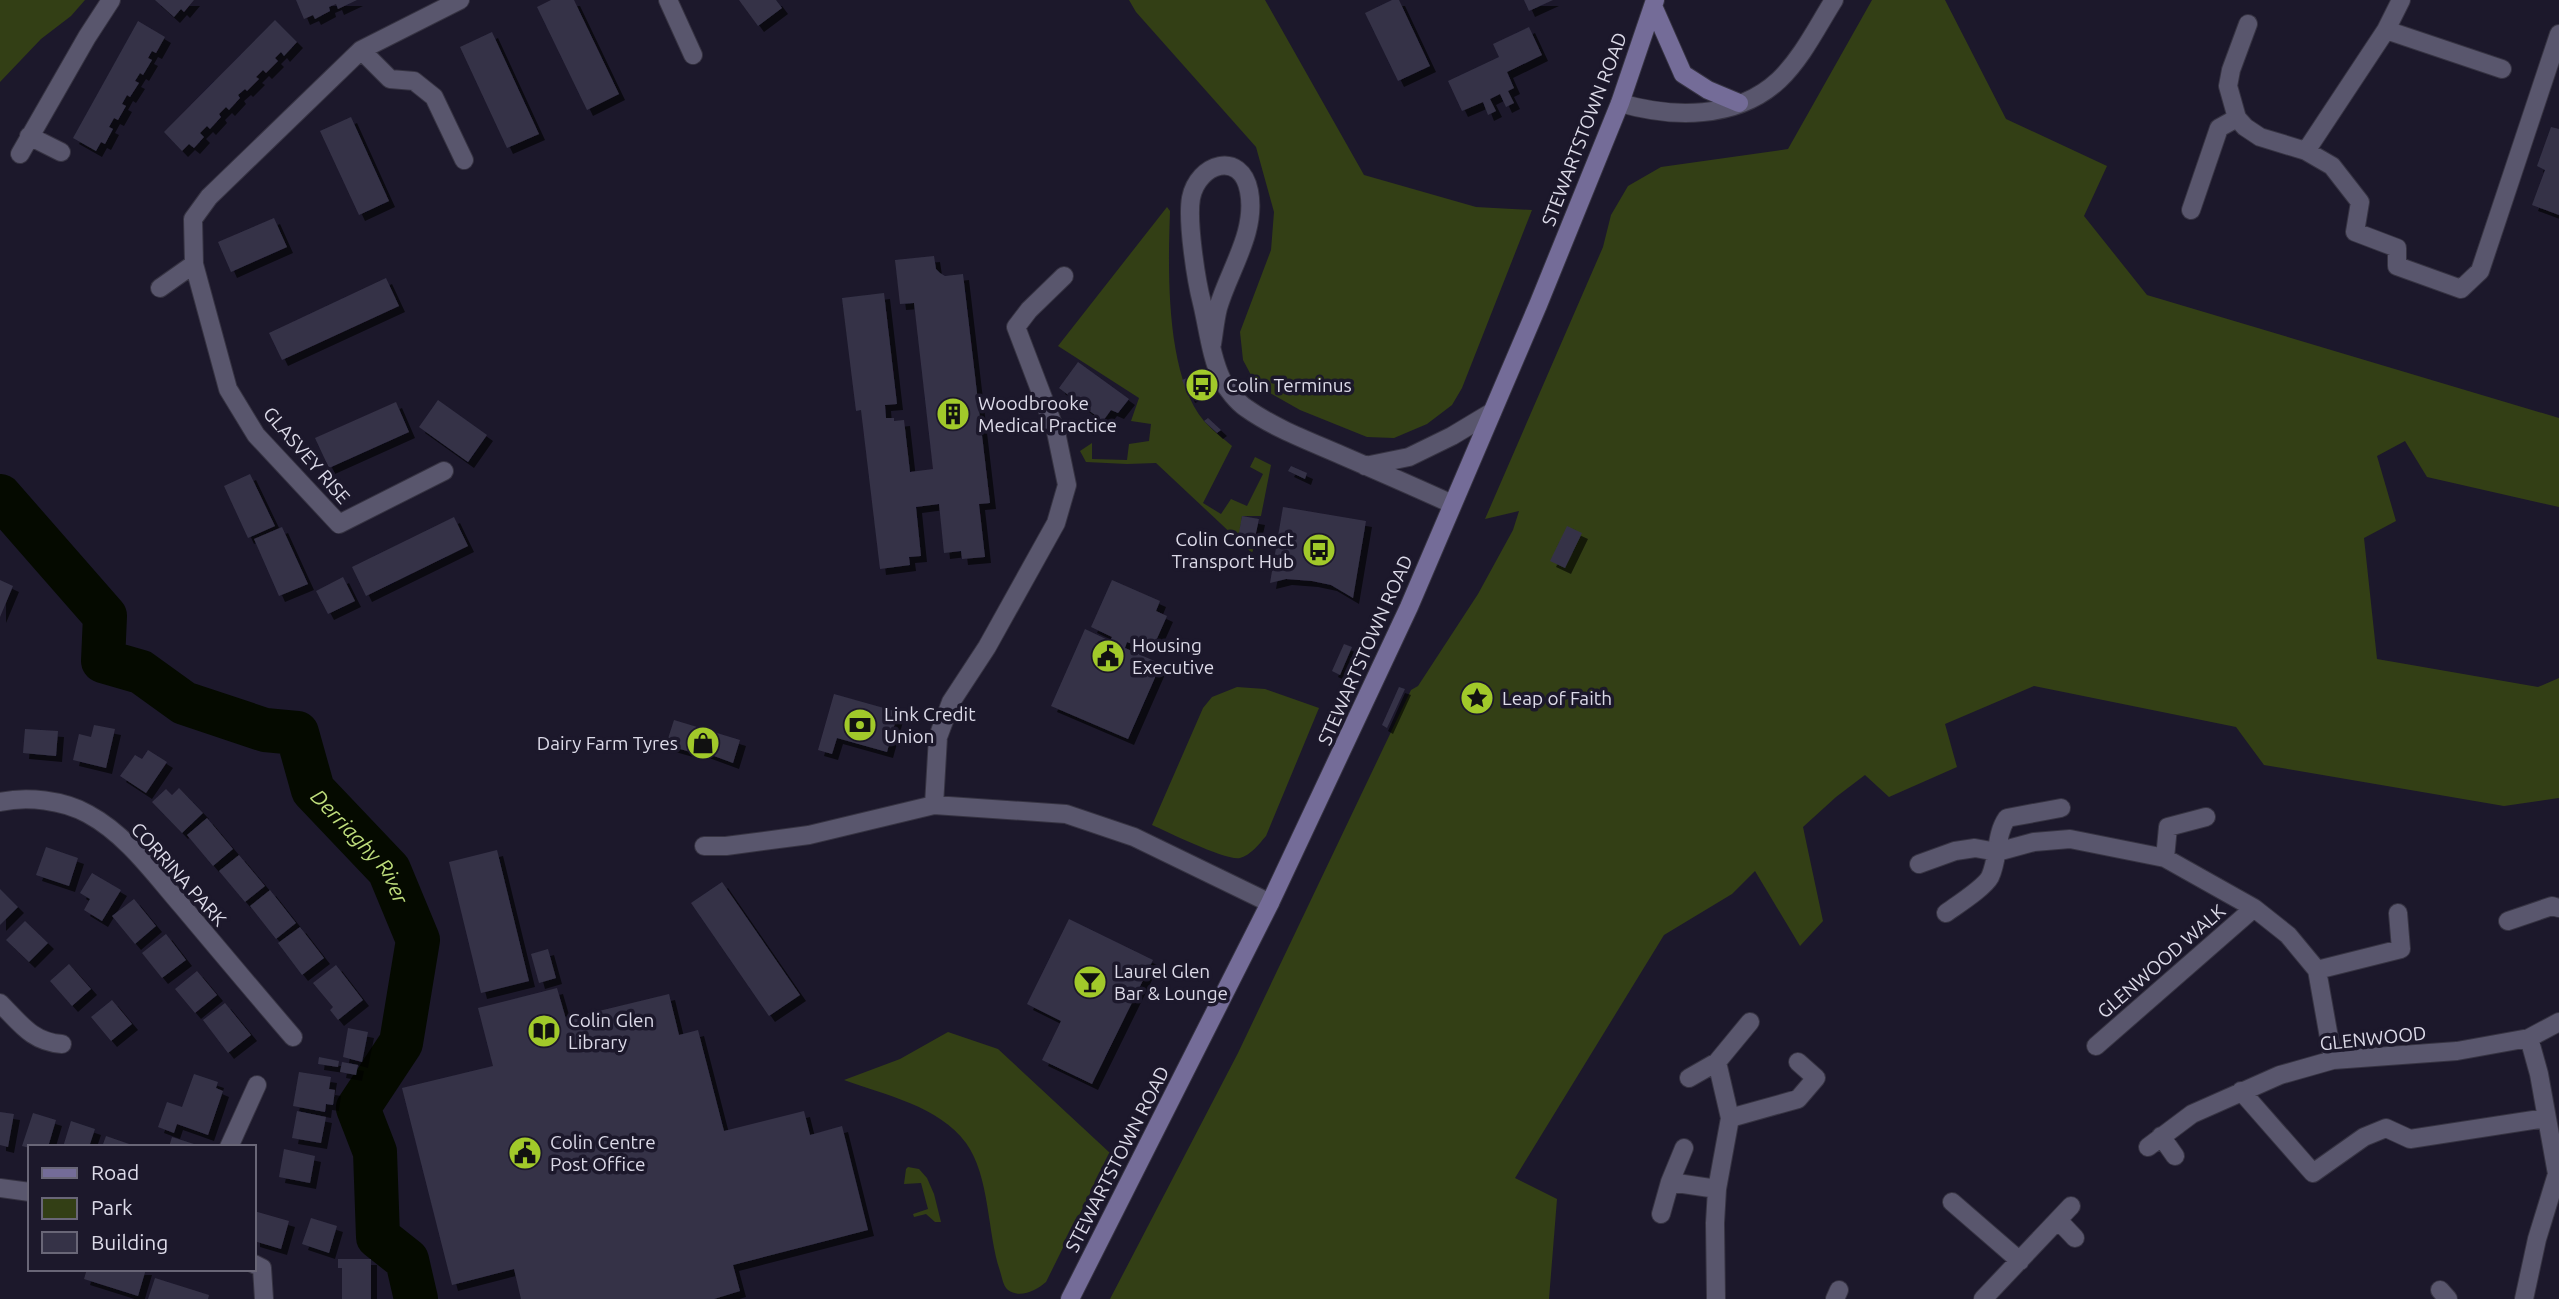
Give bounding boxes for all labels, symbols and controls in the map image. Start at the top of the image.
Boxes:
street label: STEWARTSTOWN ROAD [1537,29,1631,229]
bus stop icon: Colin Terminus [1183,366,1221,404]
place label: Colin Terminus [1226,374,1352,396]
place label: Woodbrooke Medical Practice [978,392,1117,436]
building icon: Woodbrooke Medical Practice [934,395,972,433]
street label: GLASVEY RISE [259,402,355,508]
place label: Colin Connect Transport Hub [1172,528,1295,572]
bus stop icon: Colin Connect Transport Hub [1300,531,1338,569]
street label: STEWARTSTOWN ROAD [1313,552,1417,748]
place label: Housing Executive [1132,634,1214,678]
public building icon: Housing Executive [1089,637,1127,675]
place icon: Leap of Faith [1458,679,1496,717]
place label: Leap of Faith [1502,687,1612,709]
place label: Link Credit Union [884,703,976,747]
bank icon: Link Credit Union [841,706,879,744]
shop icon: Dairy Farm Tyres [684,724,722,762]
place label: Dairy Farm Tyres [537,732,678,754]
water label: Derriaghy River [306,784,414,908]
street label: CORRINA PARK [127,818,231,930]
street label: GLENWOOD WALK [2093,899,2230,1023]
place label: Laurel Glen Bar & Lounge [1114,960,1228,1004]
bar icon: Laurel Glen Bar & Lounge [1071,963,1109,1001]
place label: Colin Glen Library [568,1009,654,1053]
library icon: Colin Glen Library [525,1012,563,1050]
street label: GLENWOOD [2319,1021,2427,1055]
street label: STEWARTSTOWN ROAD [1060,1062,1174,1256]
place label: Colin Centre Post Office [550,1131,656,1175]
public building icon: Colin Centre Post Office [506,1134,544,1172]
legend [28,1145,256,1271]
text: Road [91,1160,139,1184]
text: Park [91,1195,133,1219]
text: Building [91,1230,168,1254]

